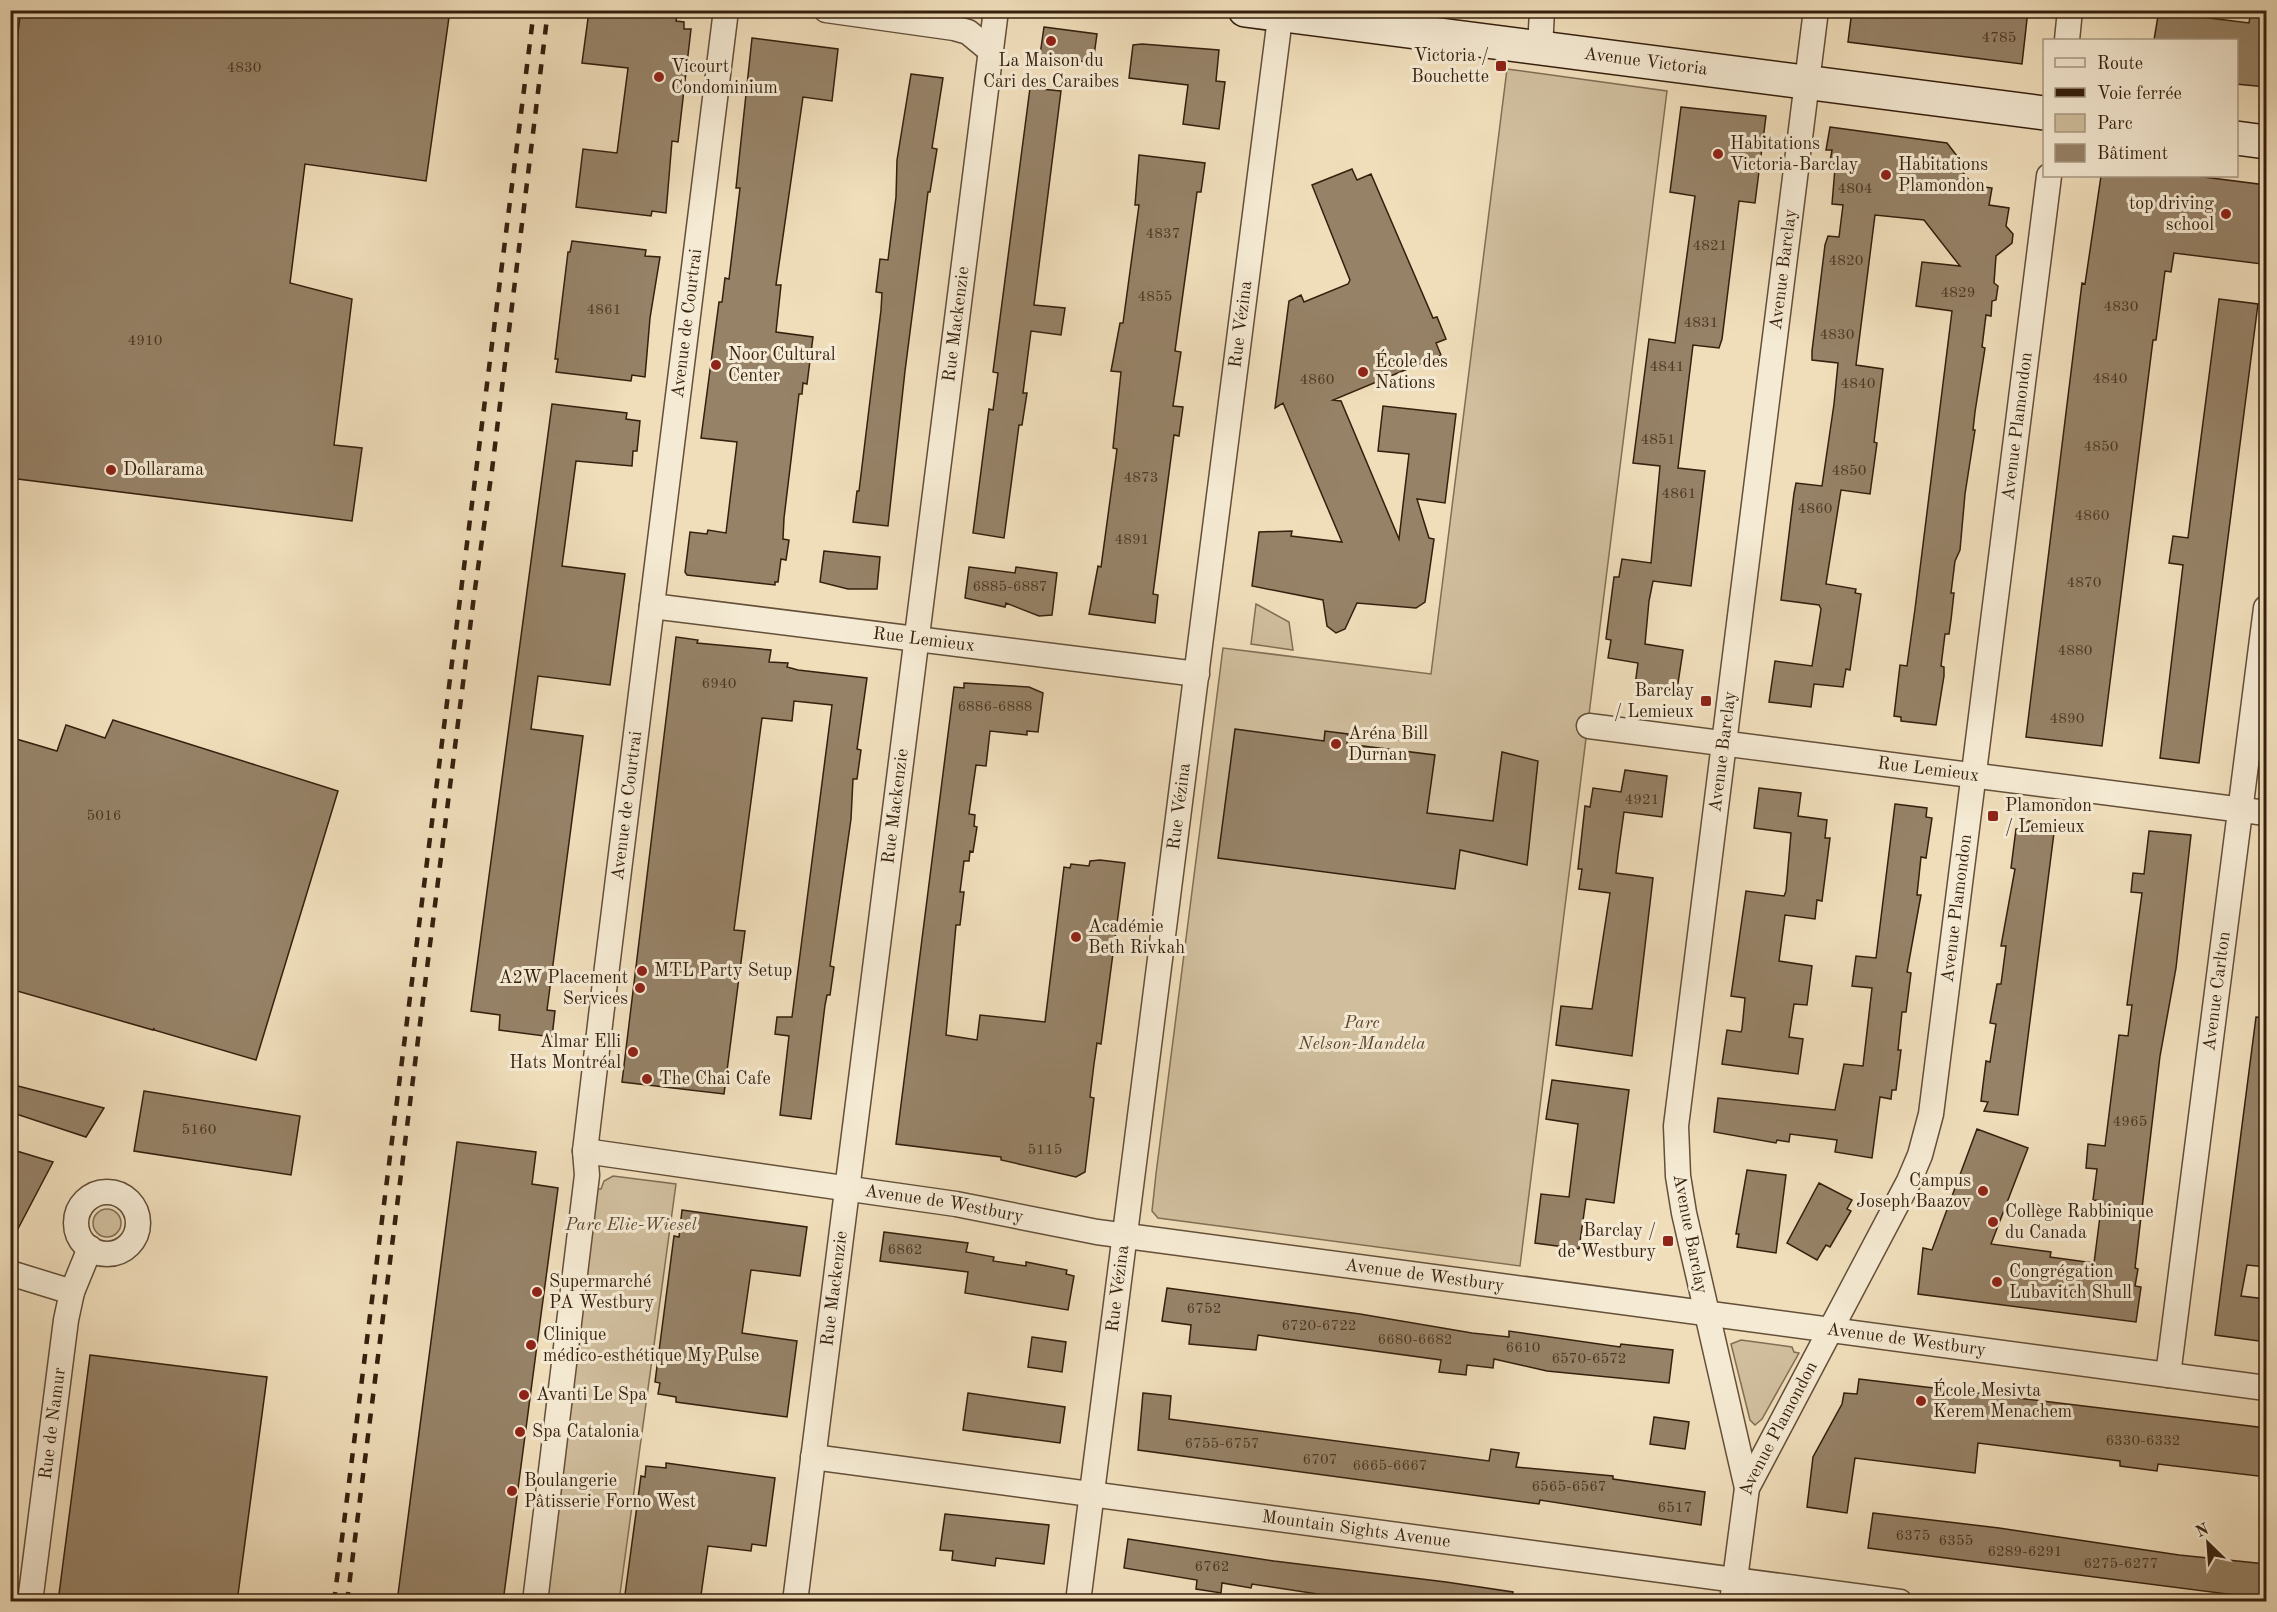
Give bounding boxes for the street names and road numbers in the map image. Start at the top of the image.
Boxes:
street label: Avenue Victoria [1583,45,1709,79]
street label: Avenue Barclay [1767,207,1800,331]
street label: Avenue de Courtrai [669,248,705,399]
street label: Rue Mackenzie [940,265,973,383]
street label: Rue Vézina [1226,280,1255,369]
street label: Avenue Plamondon [1999,351,2036,501]
street label: Rue Lemieux [872,625,976,655]
street label: Avenue Barclay [1706,690,1740,813]
street label: Avenue de Courtrai [609,730,645,882]
street label: Rue Mackenzie [879,748,912,865]
street label: Rue Lemieux [1876,754,1980,785]
street label: Rue Vézina [1165,762,1194,851]
street label: Avenue Plamondon [1939,833,1975,984]
street label: Avenue Carlton [2200,930,2234,1052]
street label: Avenue Barclay [1670,1173,1711,1296]
street label: Avenue de Westbury [864,1182,1025,1226]
street label: Rue Mackenzie [818,1230,851,1347]
street label: Rue Vézina [1103,1244,1132,1333]
street label: Avenue de Westbury [1344,1256,1506,1295]
street label: Avenue de Westbury [1825,1320,1988,1360]
street label: Avenue Plamondon [1737,1358,1821,1497]
street label: Rue de Namur [37,1366,69,1480]
street label: Mountain Sights Avenue [1261,1508,1452,1551]

